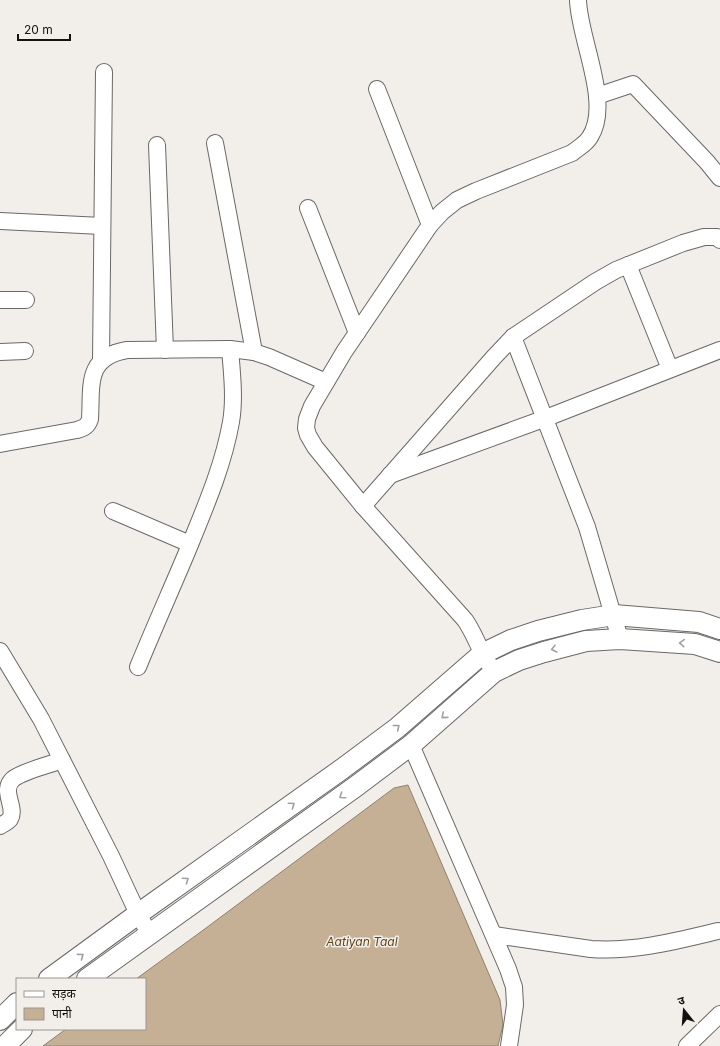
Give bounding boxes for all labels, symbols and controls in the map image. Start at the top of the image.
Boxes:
scale bar [18,16,70,42]
text: 20 m [24,22,53,37]
one-way arrow [679,638,685,647]
one-way arrow [550,645,557,653]
one-way arrow [441,711,449,718]
one-way arrow [392,725,399,732]
one-way arrow [339,791,346,799]
one-way arrow [288,802,295,810]
one-way arrow [182,877,189,885]
water label: Aatiyan Taal [325,934,398,949]
one-way arrow [76,954,83,961]
legend [16,978,146,1030]
text: सड़क [52,986,77,1001]
north arrow [664,990,704,1030]
text: उ [676,993,687,1008]
text: पानी [52,1006,73,1021]

